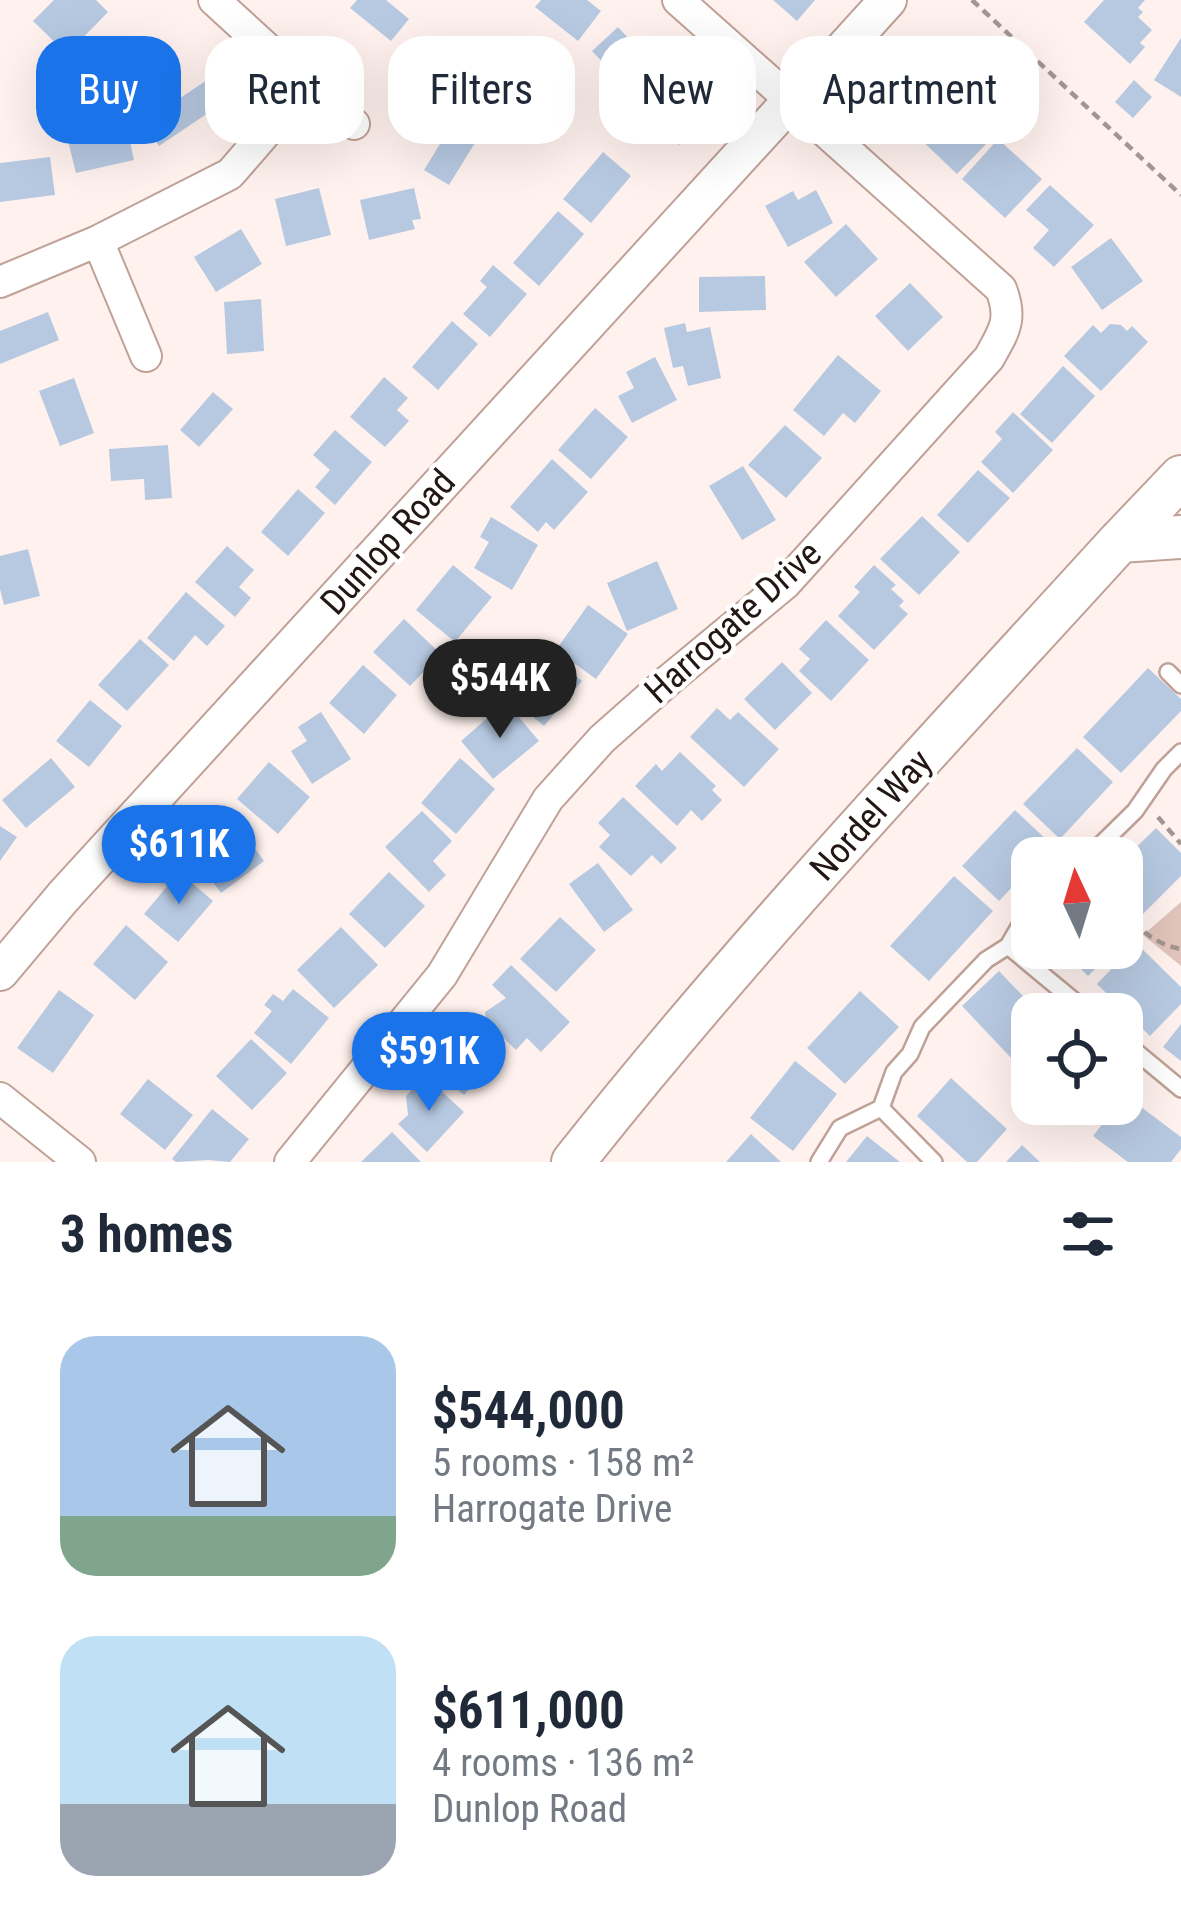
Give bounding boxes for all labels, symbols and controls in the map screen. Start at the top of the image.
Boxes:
chip: Buy [36,36,181,144]
chip: Rent [205,36,364,144]
chip: Filters [388,36,575,144]
chip: New [599,36,756,144]
chip: Apartment [780,36,1039,144]
street label: Dunlop Road [312,461,464,623]
street label: Harrogate Drive [637,532,829,712]
pin: $544K [416,639,584,741]
text: $544K [450,655,550,701]
street label: Nordel Way [801,741,941,889]
pin: $611K [95,805,263,907]
text: $611K [129,821,229,867]
north arrow [1011,837,1143,969]
map controls [1011,837,1143,1125]
button: locate [1011,993,1143,1125]
pin: $591K [345,1012,513,1114]
text: $591K [379,1028,479,1074]
icon: filters [1055,1201,1121,1267]
text: 3 homes [60,1205,233,1264]
text: $544,000 [432,1381,625,1440]
icon: home [156,1384,300,1528]
text: 5 rooms · 158 m² [432,1440,694,1486]
text: Harrogate Drive [432,1486,672,1532]
text: $611,000 [432,1681,625,1740]
icon: home [156,1684,300,1828]
text: 4 rooms · 136 m² [432,1740,694,1786]
text: Dunlop Road [432,1786,627,1832]

